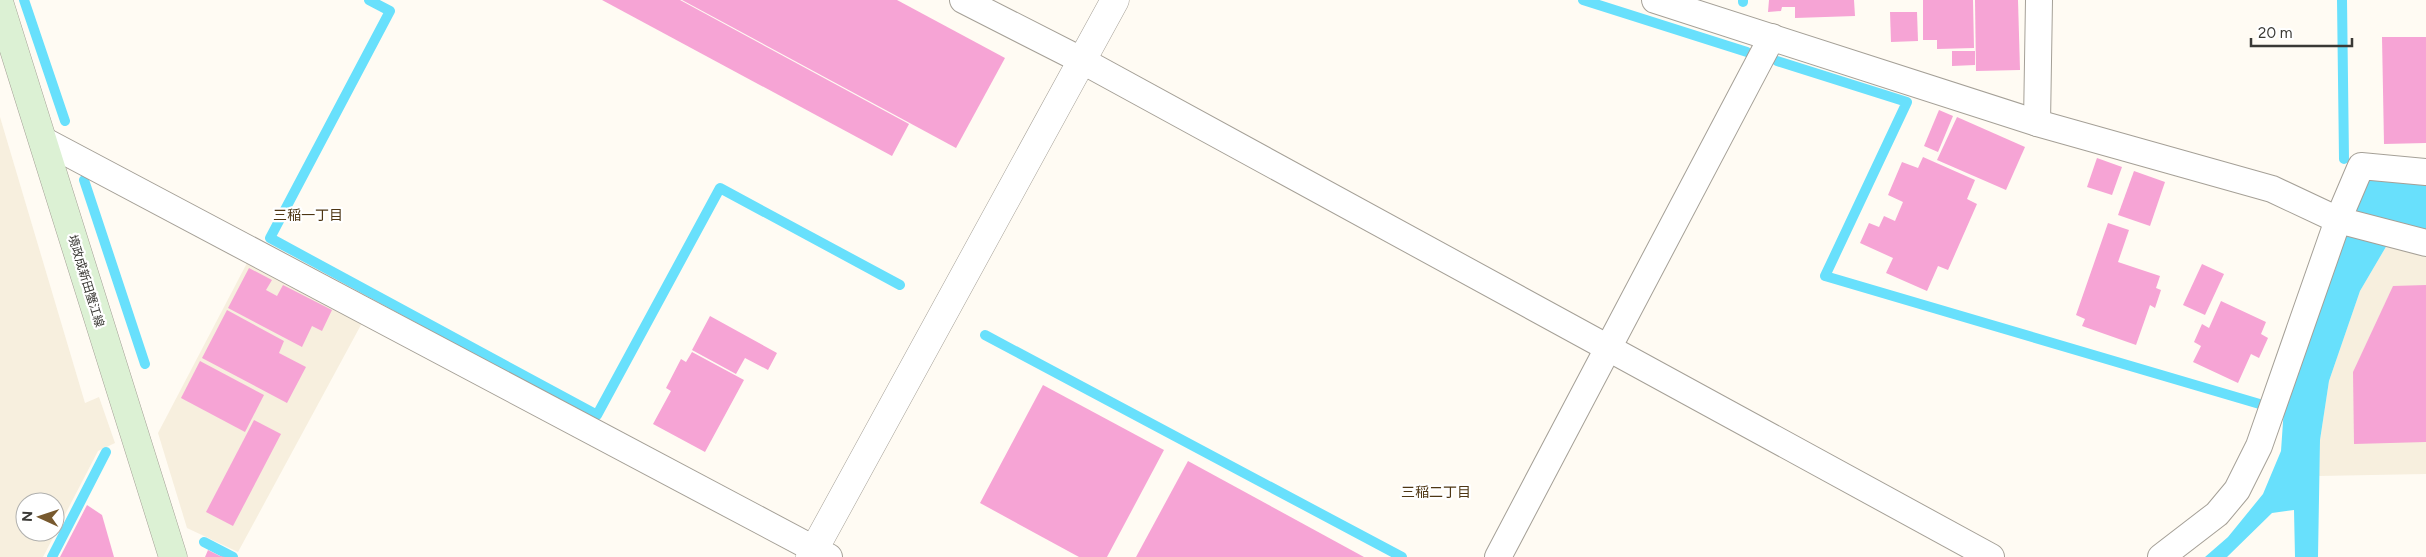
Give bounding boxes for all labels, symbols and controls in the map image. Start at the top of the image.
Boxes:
scale bar [2251,15,2352,47]
text: 20 m [2258,24,2292,42]
district label: 三稲一丁目 [273,207,343,224]
street label: 境政成新田蟹江線 [65,233,107,329]
district label: 三稲二丁目 [1401,484,1471,501]
north arrow [15,492,65,542]
text: N [19,510,36,522]

